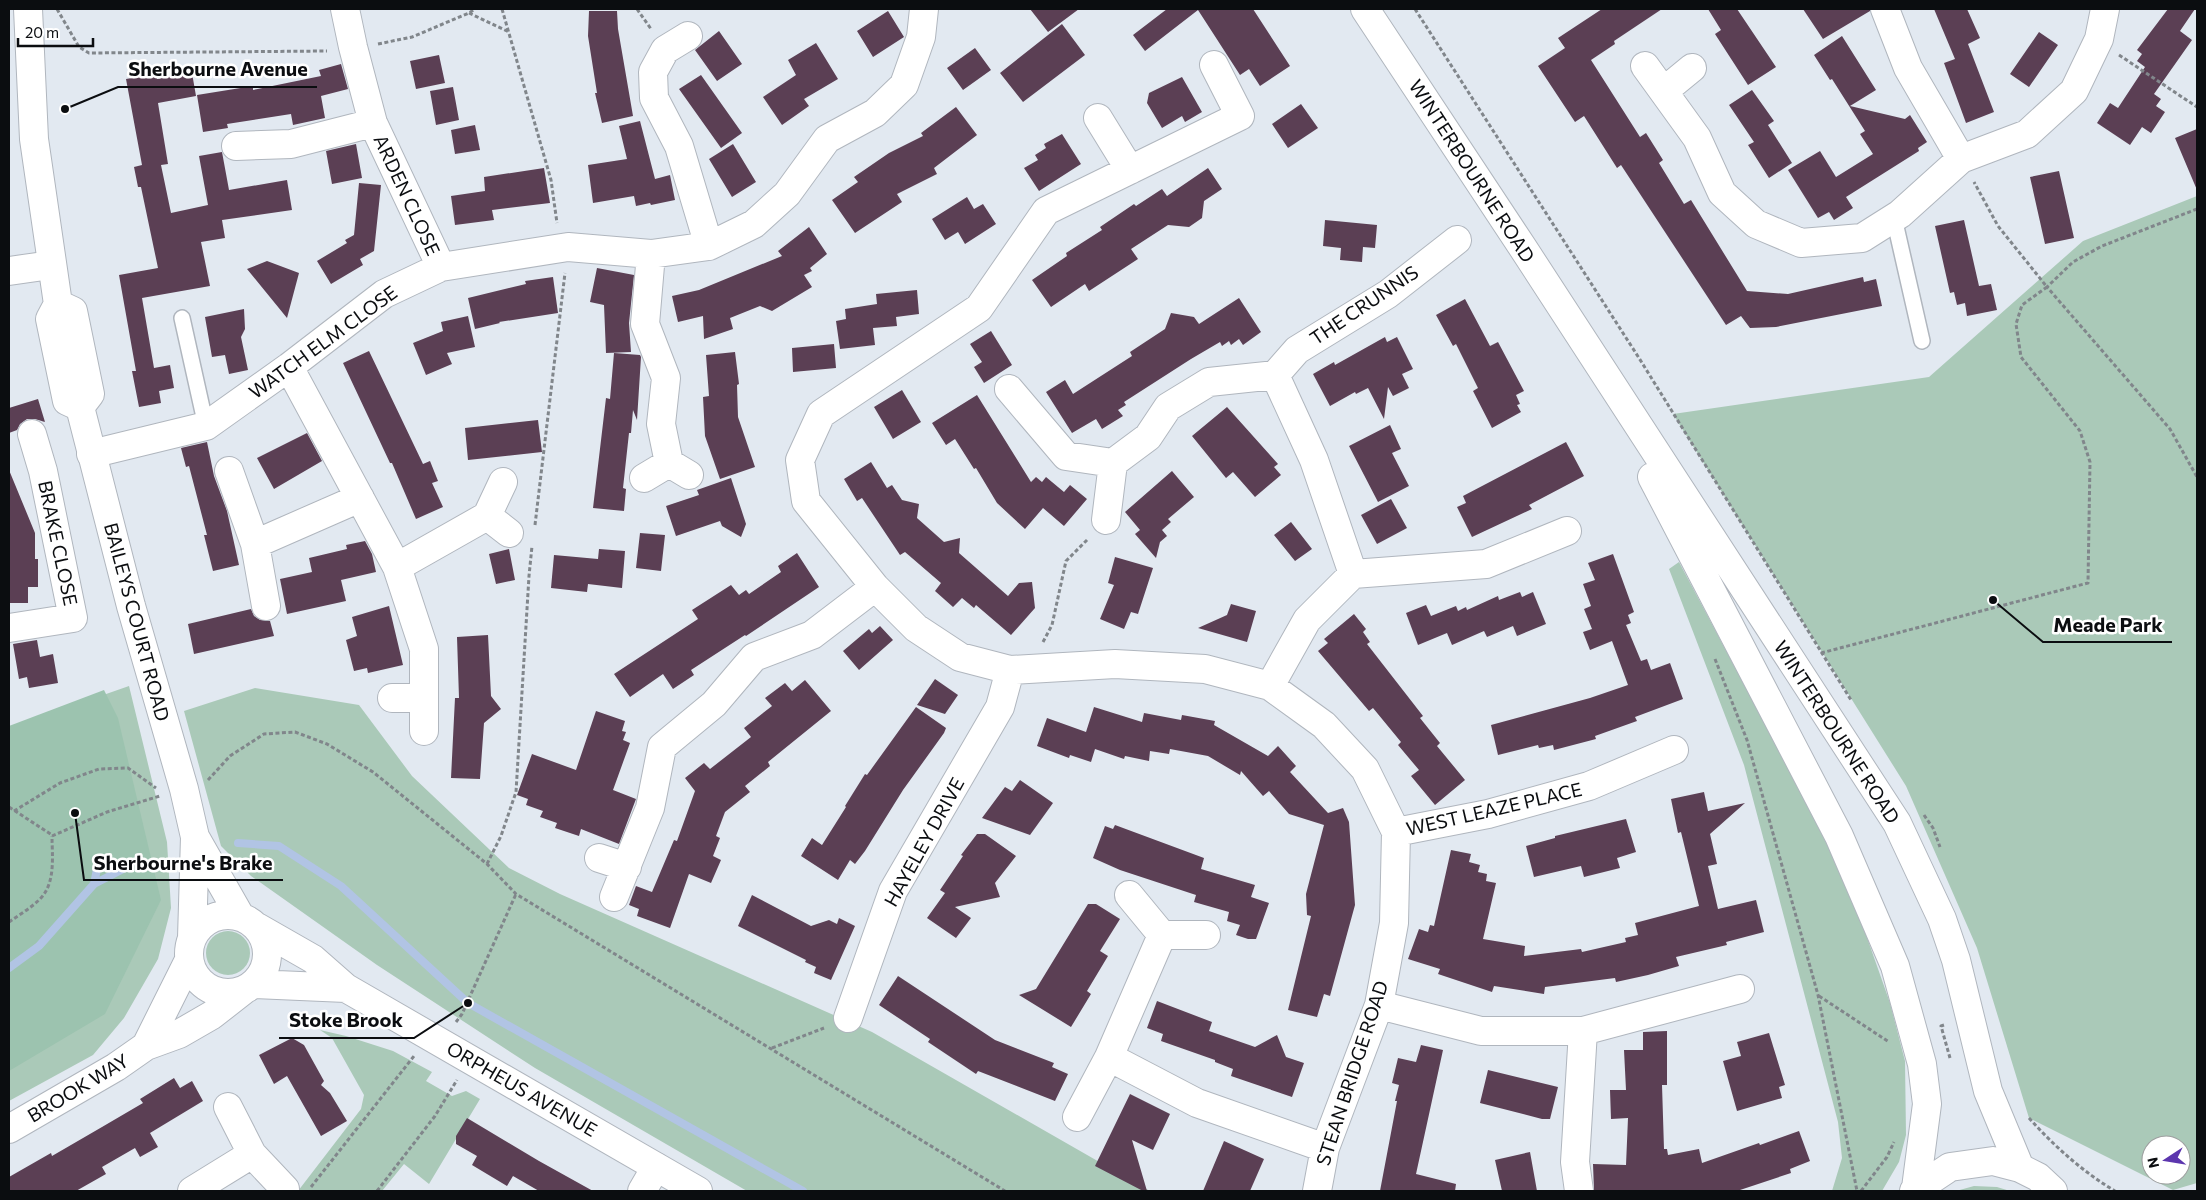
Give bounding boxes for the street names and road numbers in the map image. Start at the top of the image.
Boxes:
street label: WINTERBOURNE ROAD [1405,75,1540,266]
street label: ARDEN CLOSE [369,131,445,259]
street label: THE CRUNNIS [1305,260,1422,349]
street label: WATCH ELM CLOSE [244,280,401,403]
street label: BRAKE CLOSE [34,478,83,608]
street label: BAILEYS COURT ROAD [100,520,175,724]
street label: WINTERBOURNE ROAD [1770,636,1905,827]
street label: HAYELEY DRIVE [879,773,968,910]
street label: WEST LEAZE PLACE [1404,777,1584,840]
street label: STEAN BRIDGE ROAD [1311,977,1392,1168]
street label: ORPHEUS AVENUE [443,1036,602,1141]
street label: BROOK WAY [23,1048,133,1127]

